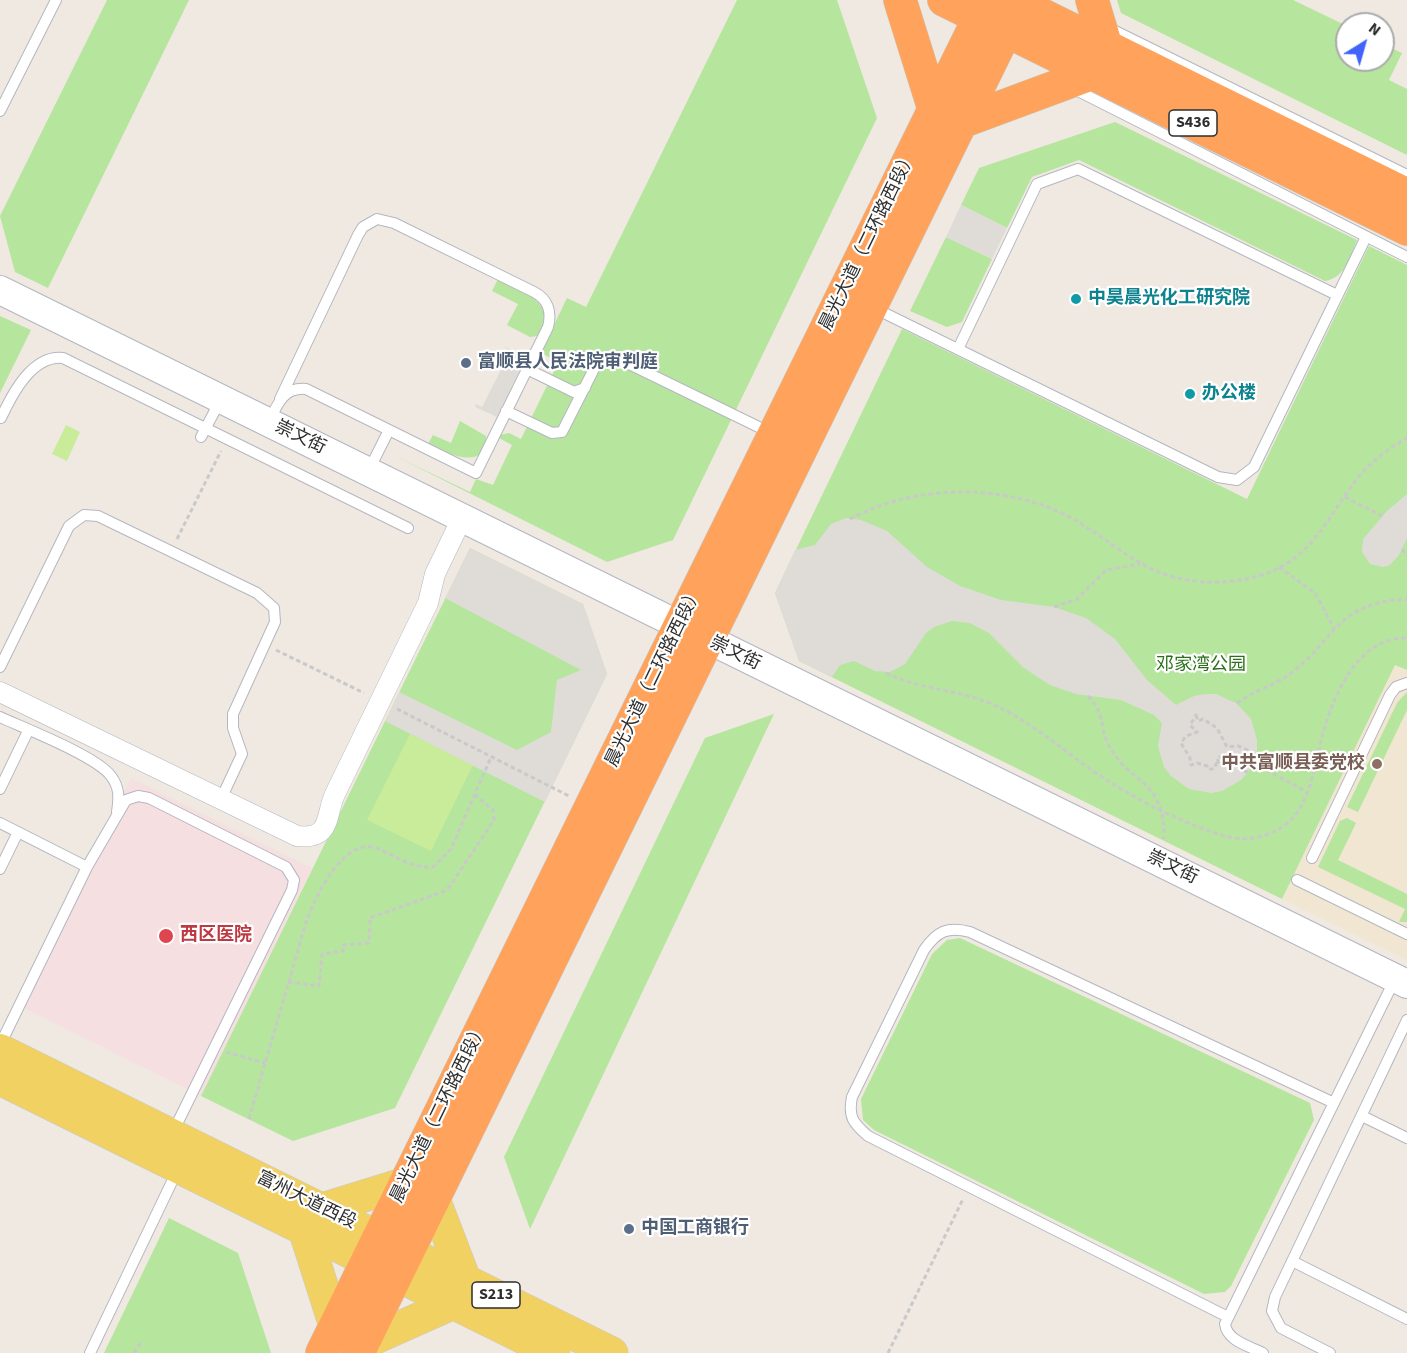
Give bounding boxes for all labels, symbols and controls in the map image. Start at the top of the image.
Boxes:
north arrow [1335,12,1395,72]
text: N [1364,17,1385,41]
road number: S436 [1169,110,1217,136]
street label: 晨光大道（二环路西段） [816,147,922,335]
place label: 中昊晨光化工研究院 [1088,288,1250,310]
marker: 中昊晨光化工研究院 [1069,292,1083,306]
place label: 富顺县人民法院审判庭 [478,352,658,374]
marker: 富顺县人民法院审判庭 [459,356,473,370]
place label: 办公楼 [1202,383,1256,405]
marker: 办公楼 [1183,387,1197,401]
street label: 崇文街 [271,416,329,460]
street label: 晨光大道（二环路西段） [602,583,708,771]
street label: 崇文街 [706,632,764,676]
park label: 邓家湾公园 [1156,655,1246,677]
place label: 中共富顺县委党校 [1221,753,1365,775]
marker: 中共富顺县委党校 [1370,757,1384,771]
street label: 崇文街 [1143,846,1201,890]
place label: 西区医院 [180,925,252,947]
marker: 西区医院 [157,927,175,945]
street label: 晨光大道（二环路西段） [387,1019,493,1207]
street label: 富州大道西段 [253,1168,359,1234]
place label: 中国工商银行 [641,1218,749,1240]
marker: 中国工商银行 [622,1222,636,1236]
road number: S213 [472,1282,520,1308]

